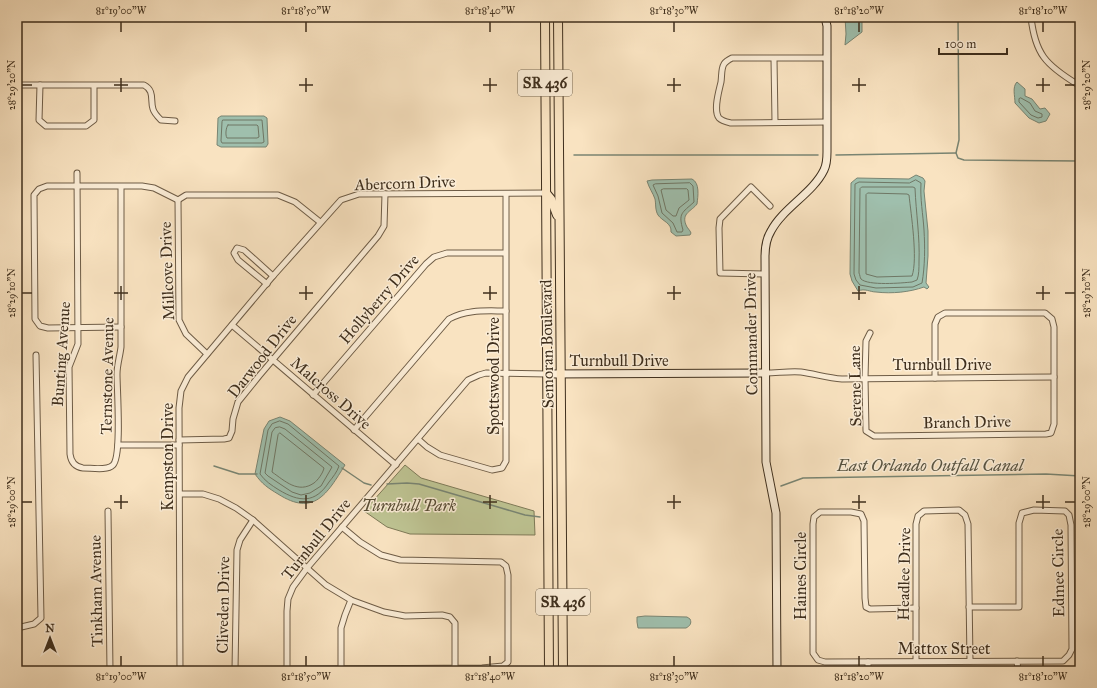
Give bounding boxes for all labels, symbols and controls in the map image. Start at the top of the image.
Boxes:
text: 81°19'00"W [96,5,147,17]
text: 81°18'50"W [281,5,331,17]
text: 81°18'40"W [465,5,516,17]
text: 81°18'30"W [650,5,699,17]
text: 81°18'20"W [834,5,884,17]
text: 81°18'10"W [1019,5,1068,17]
scale bar [939,30,1007,56]
text: 100 m [945,37,976,51]
text: 28°29'20"N [6,59,18,110]
text: 28°29'20"N [1081,59,1093,110]
road number: SR 436 [518,70,572,96]
street label: Abercorn Drive [353,172,456,194]
street label: Millcove Drive [156,221,178,321]
street label: Hollyberry Drive [335,250,423,348]
text: 28°29'10"N [6,268,18,318]
text: 28°29'10"N [1081,268,1093,318]
street label: Commander Drive [740,272,762,395]
street label: Semoran Boulevard [536,279,558,409]
street label: Bunting Avenue [48,300,75,407]
street label: Darwood Drive [224,310,301,402]
street label: Ternstone Avenue [96,317,118,435]
street label: Spottswood Drive [484,317,503,435]
street label: Serene Lane [845,345,865,427]
street label: Turnbull Drive [569,351,669,370]
street label: Malcross Drive [287,353,375,433]
street label: Turnbull Drive [892,355,992,374]
street label: Kempston Drive [158,403,177,511]
street label: Branch Drive [923,412,1011,432]
water label: East Orlando Outfall Canal [836,455,1025,476]
text: 28°29'00"N [6,476,18,528]
text: 28°29'00"N [1081,476,1093,528]
street label: Turnbull Drive [277,494,355,584]
park label: Turnbull Park [362,496,456,515]
street label: Headlee Drive [894,527,914,621]
street label: Edmee Circle [1048,528,1068,617]
street label: Haines Circle [791,531,810,620]
street label: Tinkham Avenue [86,534,106,647]
street label: Cliveden Drive [213,556,233,654]
road number: SR 436 [536,589,590,615]
north arrow [30,618,70,658]
text: N [45,622,55,635]
street label: Mattox Street [898,639,991,658]
text: 81°19'00"W [96,671,147,683]
text: 81°18'50"W [281,671,331,683]
text: 81°18'40"W [465,671,516,683]
text: 81°18'30"W [650,671,699,683]
text: 81°18'20"W [834,671,884,683]
text: 81°18'10"W [1019,671,1068,683]

